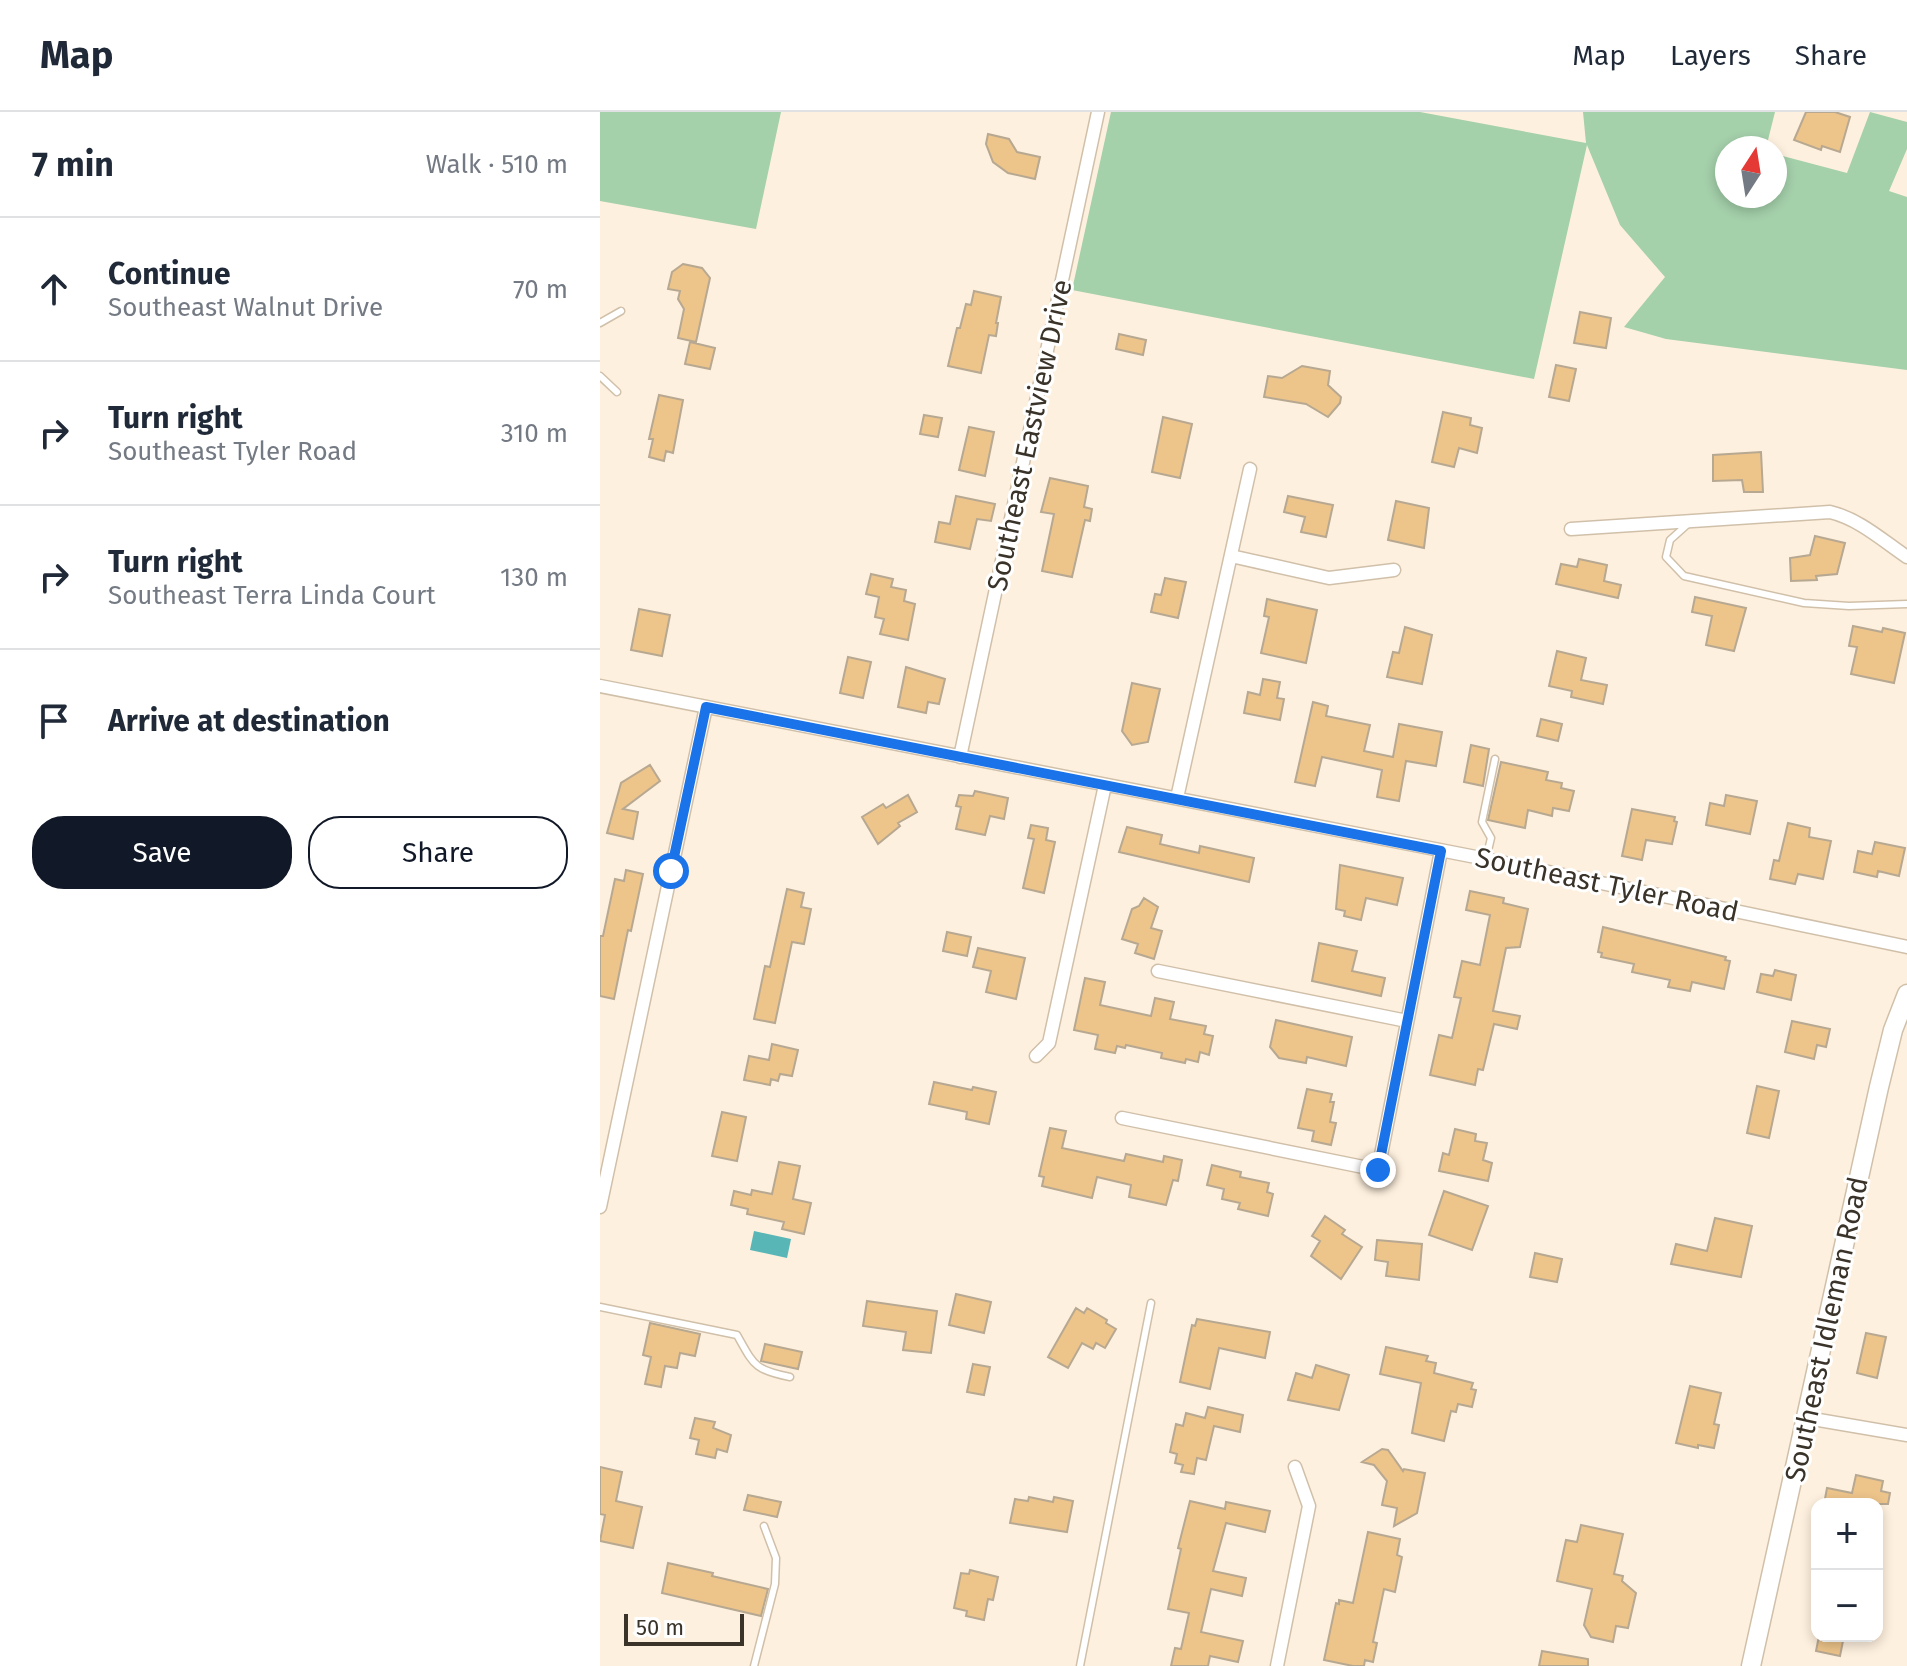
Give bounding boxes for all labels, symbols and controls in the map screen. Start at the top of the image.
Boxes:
text: Map [40,32,113,78]
text: Map [1572,39,1626,72]
text: Layers [1670,39,1751,72]
text: Share [1795,39,1867,72]
north arrow [1715,136,1787,208]
text: 7 min [32,144,114,185]
text: Walk · 510 m [426,149,568,180]
text: Continue [108,256,231,292]
icon: ahead [32,267,76,311]
text: 70 m [513,274,568,305]
street label: Southeast Eastview Drive [980,276,1079,594]
text: Southeast Walnut Drive [108,292,383,323]
text: Turn right [108,400,243,436]
icon: right [32,411,76,455]
text: 310 m [501,418,568,449]
text: Southeast Tyler Road [108,436,357,467]
text: Turn right [108,544,243,580]
icon: right [32,555,76,599]
text: 130 m [500,562,568,593]
text: Southeast Terra Linda Court [108,580,436,611]
icon: arrive [32,699,76,743]
text: Arrive at destination [108,703,390,739]
button: Save [32,816,292,889]
button: Share [308,816,568,889]
street label: Southeast Tyler Road [1472,840,1742,929]
route start [653,853,689,889]
route end [1360,1152,1396,1188]
street label: Southeast Idleman Road [1778,1174,1875,1485]
map controls [1811,1498,1883,1642]
button: + [1811,1498,1883,1570]
button: − [1811,1570,1883,1642]
scale bar [624,1610,744,1646]
text: 50 m [636,1614,684,1641]

